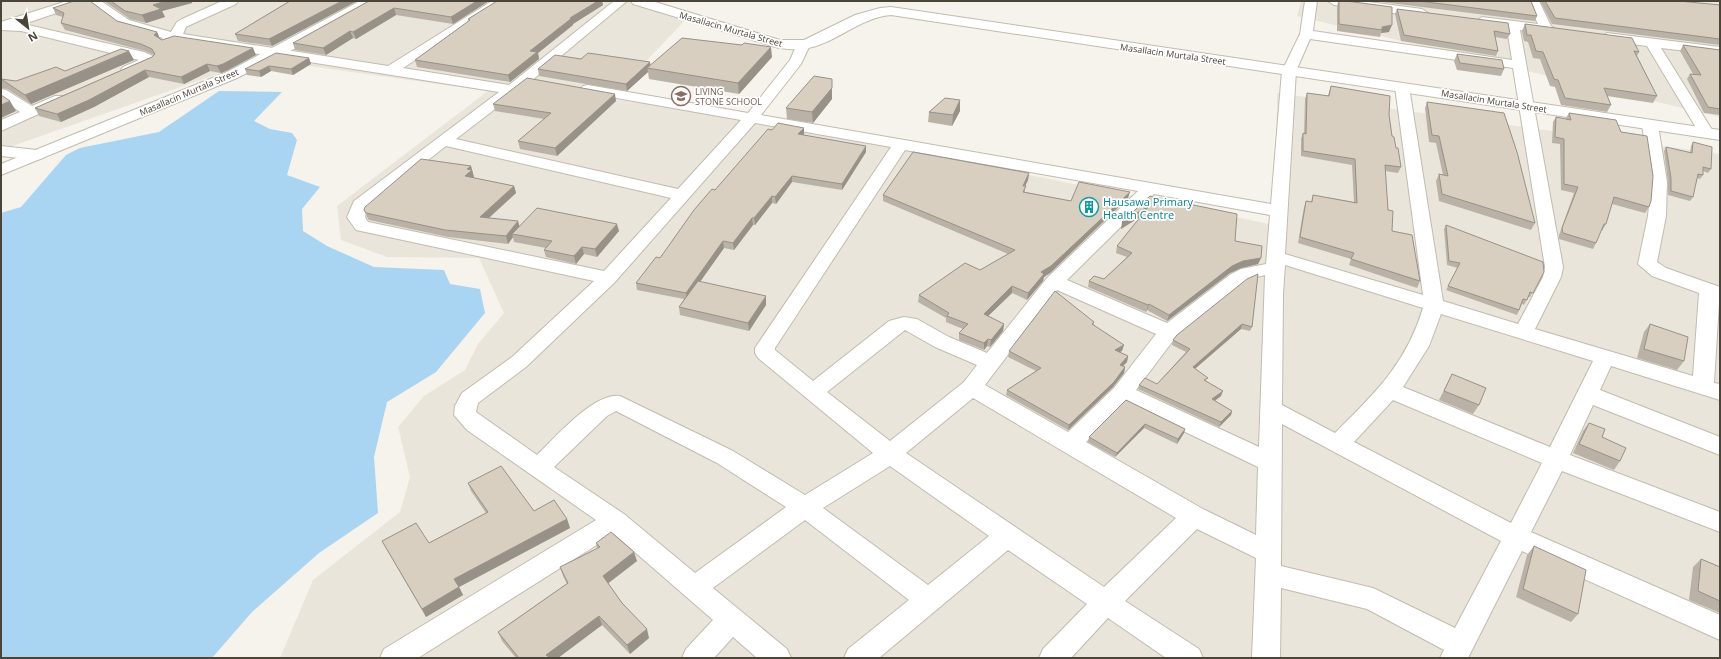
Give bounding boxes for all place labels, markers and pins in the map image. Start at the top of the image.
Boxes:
school or university icon: LIVING STONE SCHOOL [670,85,692,107]
place label: LIVING STONE SCHOOL [695,85,762,108]
place label: Hausawa Primary Health Centre [1103,194,1193,222]
building icon: Hausawa Primary Health Centre [1078,196,1100,218]

